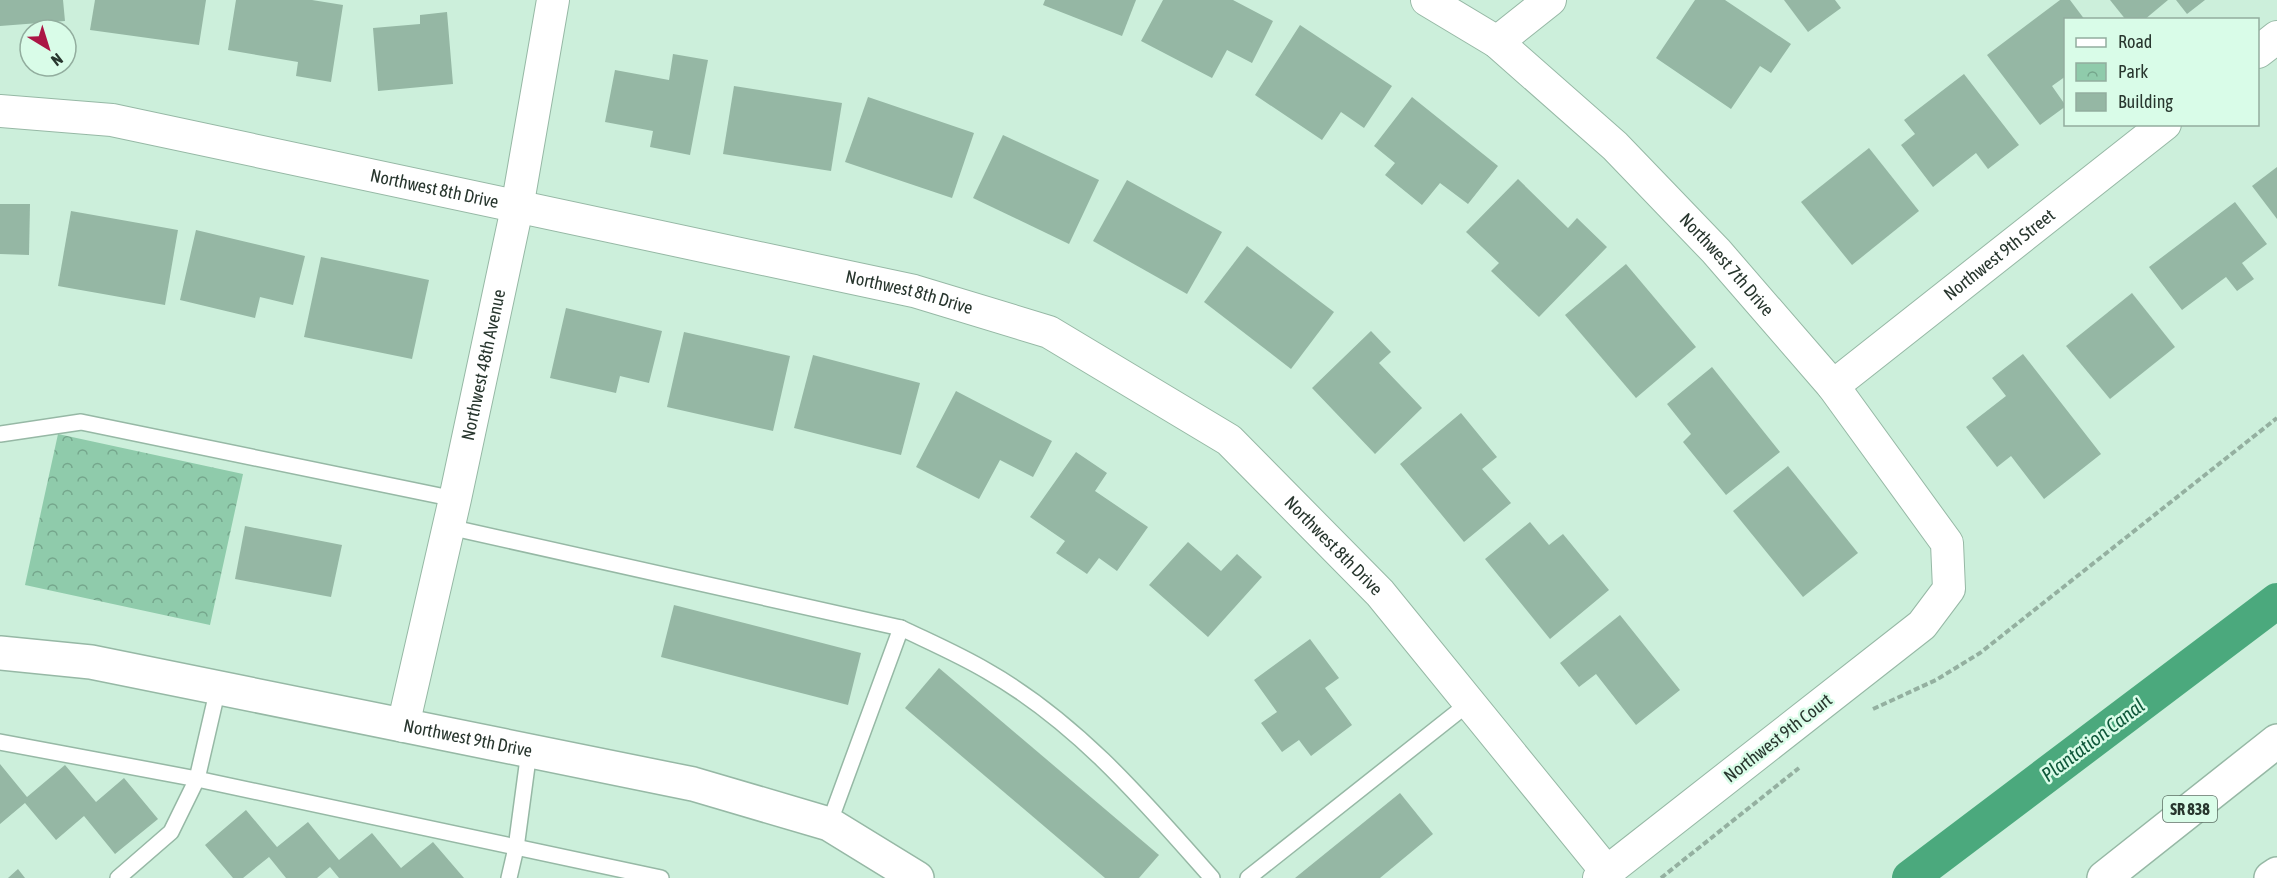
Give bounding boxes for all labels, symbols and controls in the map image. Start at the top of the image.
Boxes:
north arrow [18,18,78,78]
legend [2064,18,2259,126]
text: Road [2118,31,2152,52]
text: N [48,50,67,70]
text: Park [2118,61,2148,82]
text: Building [2118,91,2173,112]
street label: Northwest 8th Drive [368,164,501,212]
street label: Northwest 9th Street [1939,204,2059,304]
street label: Northwest 7th Drive [1676,209,1779,320]
street label: Northwest 8th Drive [844,266,976,318]
street label: Northwest 48th Avenue [457,287,509,442]
street label: Northwest 8th Drive [1280,492,1387,599]
street label: Northwest 9th Court [1720,689,1836,786]
water label: Plantation Canal [2036,693,2149,786]
street label: Northwest 9th Drive [402,715,534,761]
road number: SR 838 [2163,796,2217,822]

